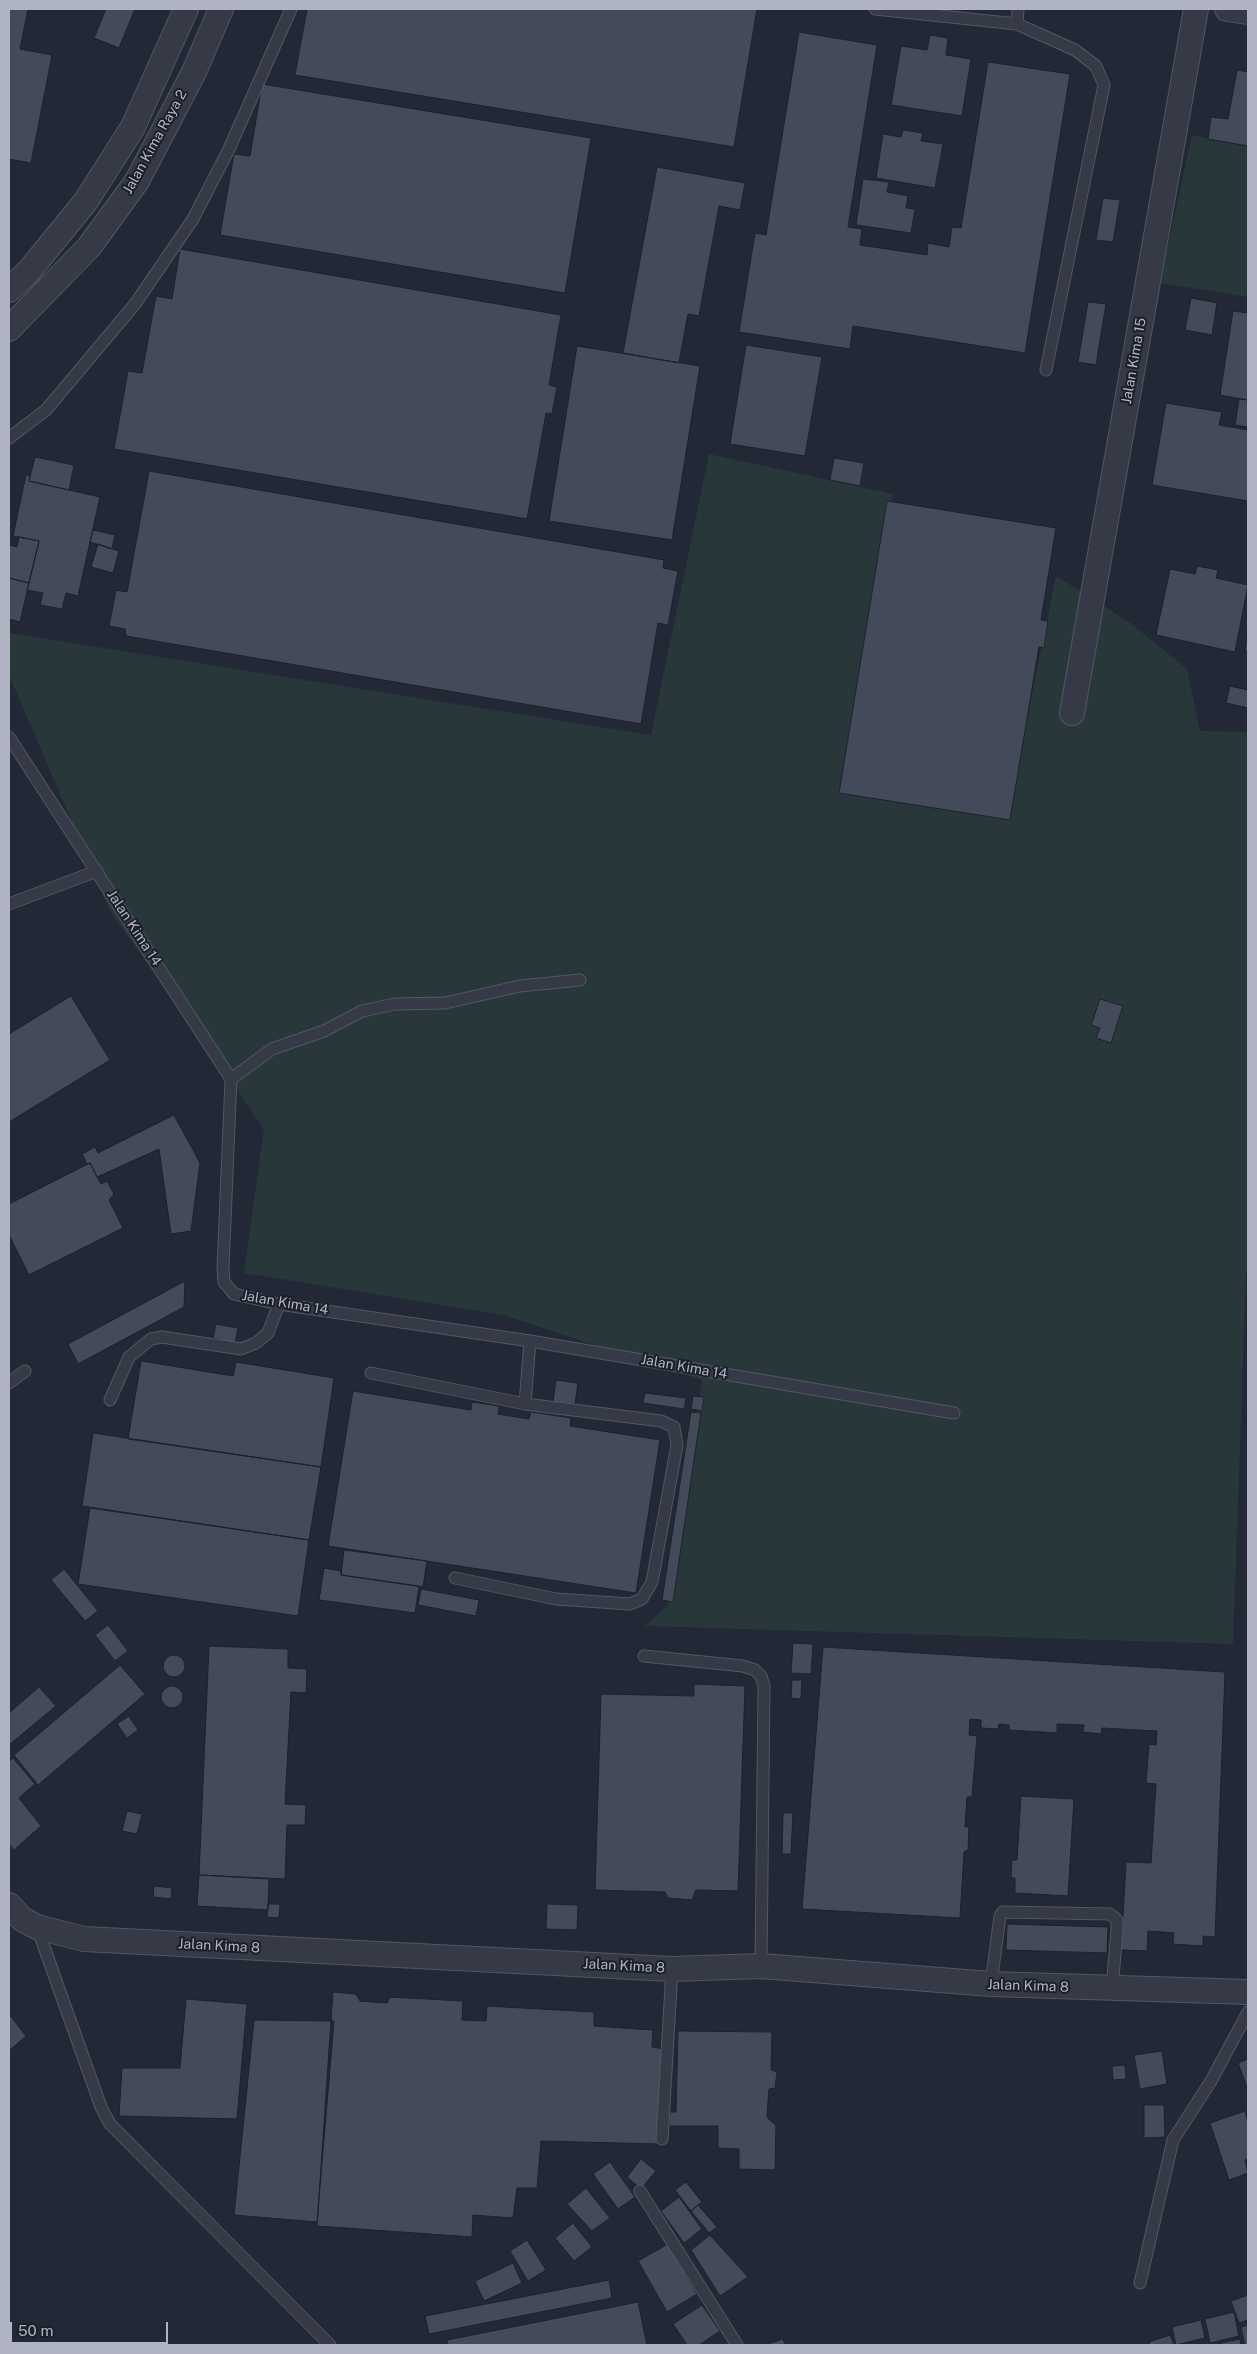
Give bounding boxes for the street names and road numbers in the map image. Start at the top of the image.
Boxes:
street label: Jalan Kima Raya 2 [119,87,191,197]
street label: Jalan Kima 15 [1118,316,1150,406]
street label: Jalan Kima 14 [103,887,165,969]
street label: Jalan Kima 14 [241,1287,329,1319]
street label: Jalan Kima 14 [640,1351,728,1383]
street label: Jalan Kima 8 [178,1935,260,1957]
street label: Jalan Kima 8 [583,1955,665,1977]
street label: Jalan Kima 8 [987,1976,1069,1996]

